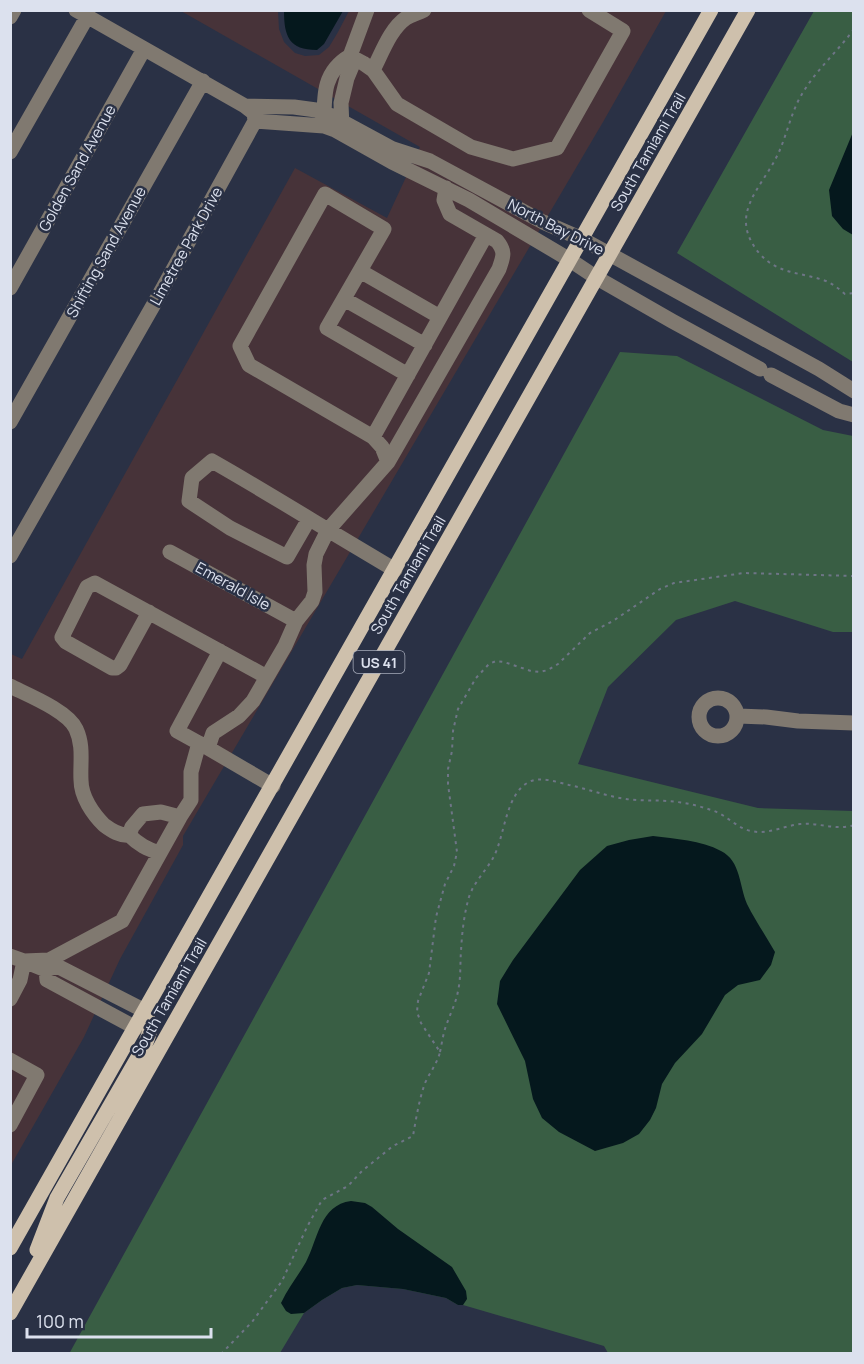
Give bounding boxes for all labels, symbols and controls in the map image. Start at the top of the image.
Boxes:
street label: South Tamiami Trail [606,89,690,215]
street label: Golden Sand Avenue [33,101,121,235]
street label: Shifting Sand Avenue [61,182,151,321]
street label: Limetree Park Drive [145,183,227,309]
street label: North Bay Drive [504,194,608,260]
street label: South Tamiami Trail [366,512,450,638]
street label: Emerald Isle [192,557,274,615]
road number: US 41 [354,651,404,673]
street label: South Tamiami Trail [127,934,211,1060]
scale bar [27,1301,212,1339]
text: 100 m [36,1309,84,1333]

